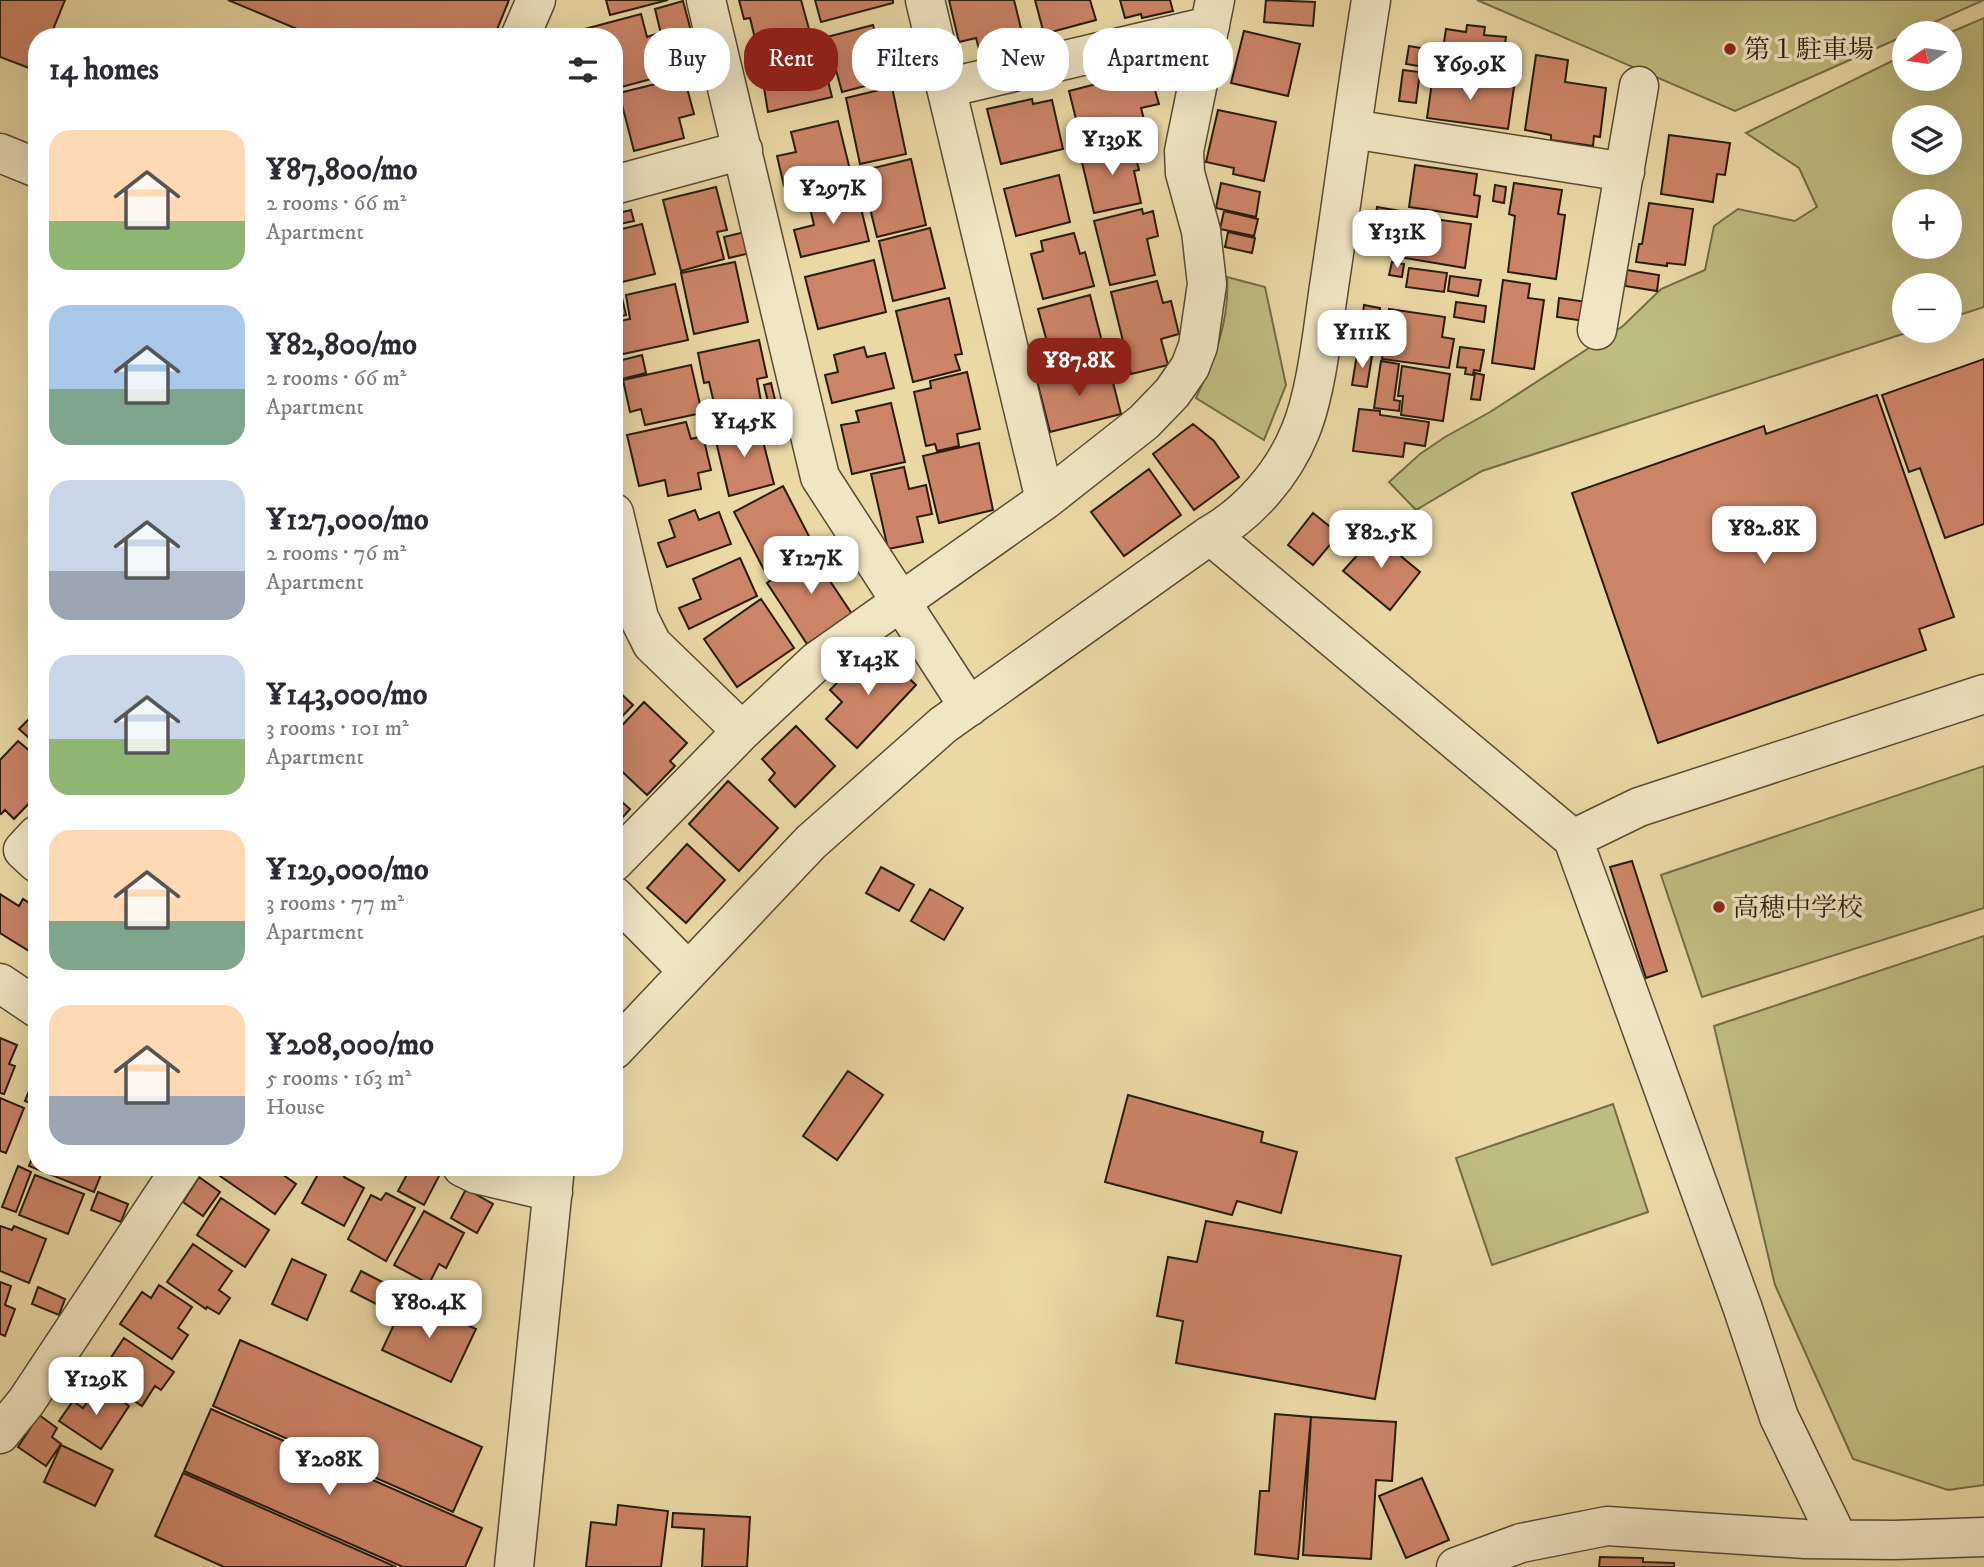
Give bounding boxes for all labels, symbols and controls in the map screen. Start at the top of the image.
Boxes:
north arrow [1892,21,1962,91]
map controls [1892,21,1962,343]
chip: Buy [644,28,730,91]
chip: Rent [744,28,838,91]
chip: Filters [852,28,963,91]
chip: New [977,28,1069,91]
chip: Apartment [1083,28,1233,91]
place label: 第１駐車場 [1744,34,1874,67]
marker: 第１駐車場 [1722,41,1738,57]
pin: ¥69.9K [1413,42,1527,102]
text: ¥69.9K [1434,50,1506,79]
icon: filters [564,51,602,89]
text: 14 homes [49,52,159,89]
button: layers [1892,105,1962,175]
pin: ¥139K [1063,118,1161,177]
text: ¥139K [1082,125,1142,154]
text: ¥87,800/mo [266,152,417,189]
icon: home [105,158,189,242]
pin: ¥297K [784,166,882,226]
text: ¥297K [800,174,866,203]
text: 2 rooms · 66 m² [266,189,406,218]
button: + [1892,189,1962,259]
pin: ¥131K [1348,210,1446,270]
text: Apartment [266,218,364,247]
text: ¥131K [1368,218,1426,247]
button: − [1892,273,1962,343]
pin: ¥111K [1313,310,1411,370]
text: ¥111K [1334,318,1390,347]
text: ¥82,800/mo [266,327,417,364]
icon: home [105,333,189,417]
pin: ¥87.8K [1022,338,1136,398]
text: ¥87.8K [1043,346,1115,375]
text: 2 rooms · 66 m² [266,364,406,393]
text: Apartment [266,393,364,422]
pin: ¥145K [695,400,793,459]
text: ¥145K [712,407,776,436]
text: ¥127,000/mo [266,502,428,539]
pin: ¥82.8K [1707,506,1821,566]
icon: home [105,508,189,592]
pin: ¥82.5K [1324,510,1438,570]
text: ¥82.8K [1728,514,1800,543]
text: ¥82.5K [1345,518,1417,547]
pin: ¥127K [762,536,860,596]
text: 2 rooms · 76 m² [266,539,406,568]
text: ¥127K [780,544,842,573]
text: Apartment [266,568,364,597]
pin: ¥143K [819,638,917,697]
text: ¥143K [837,645,899,674]
text: ¥143,000/mo [266,677,427,714]
icon: home [105,683,189,767]
text: 3 rooms · 101 m² [266,714,409,743]
text: Apartment [266,743,364,772]
text: ¥129,000/mo [266,852,429,889]
icon: home [105,858,189,942]
text: 3 rooms · 77 m² [266,889,404,918]
place label: 高穂中学校 [1733,892,1863,925]
marker: 高穂中学校 [1711,899,1727,915]
text: Apartment [266,918,364,947]
text: ¥208,000/mo [266,1027,434,1064]
icon: home [105,1033,189,1117]
text: 5 rooms · 163 m² [266,1064,412,1093]
text: House [266,1093,324,1122]
pin: ¥80.4K [372,1280,486,1340]
text: ¥80.4K [392,1288,466,1317]
pin: ¥129K [47,1358,145,1417]
text: ¥129K [65,1365,127,1394]
pin: ¥208K [280,1438,378,1497]
text: ¥208K [296,1445,362,1474]

